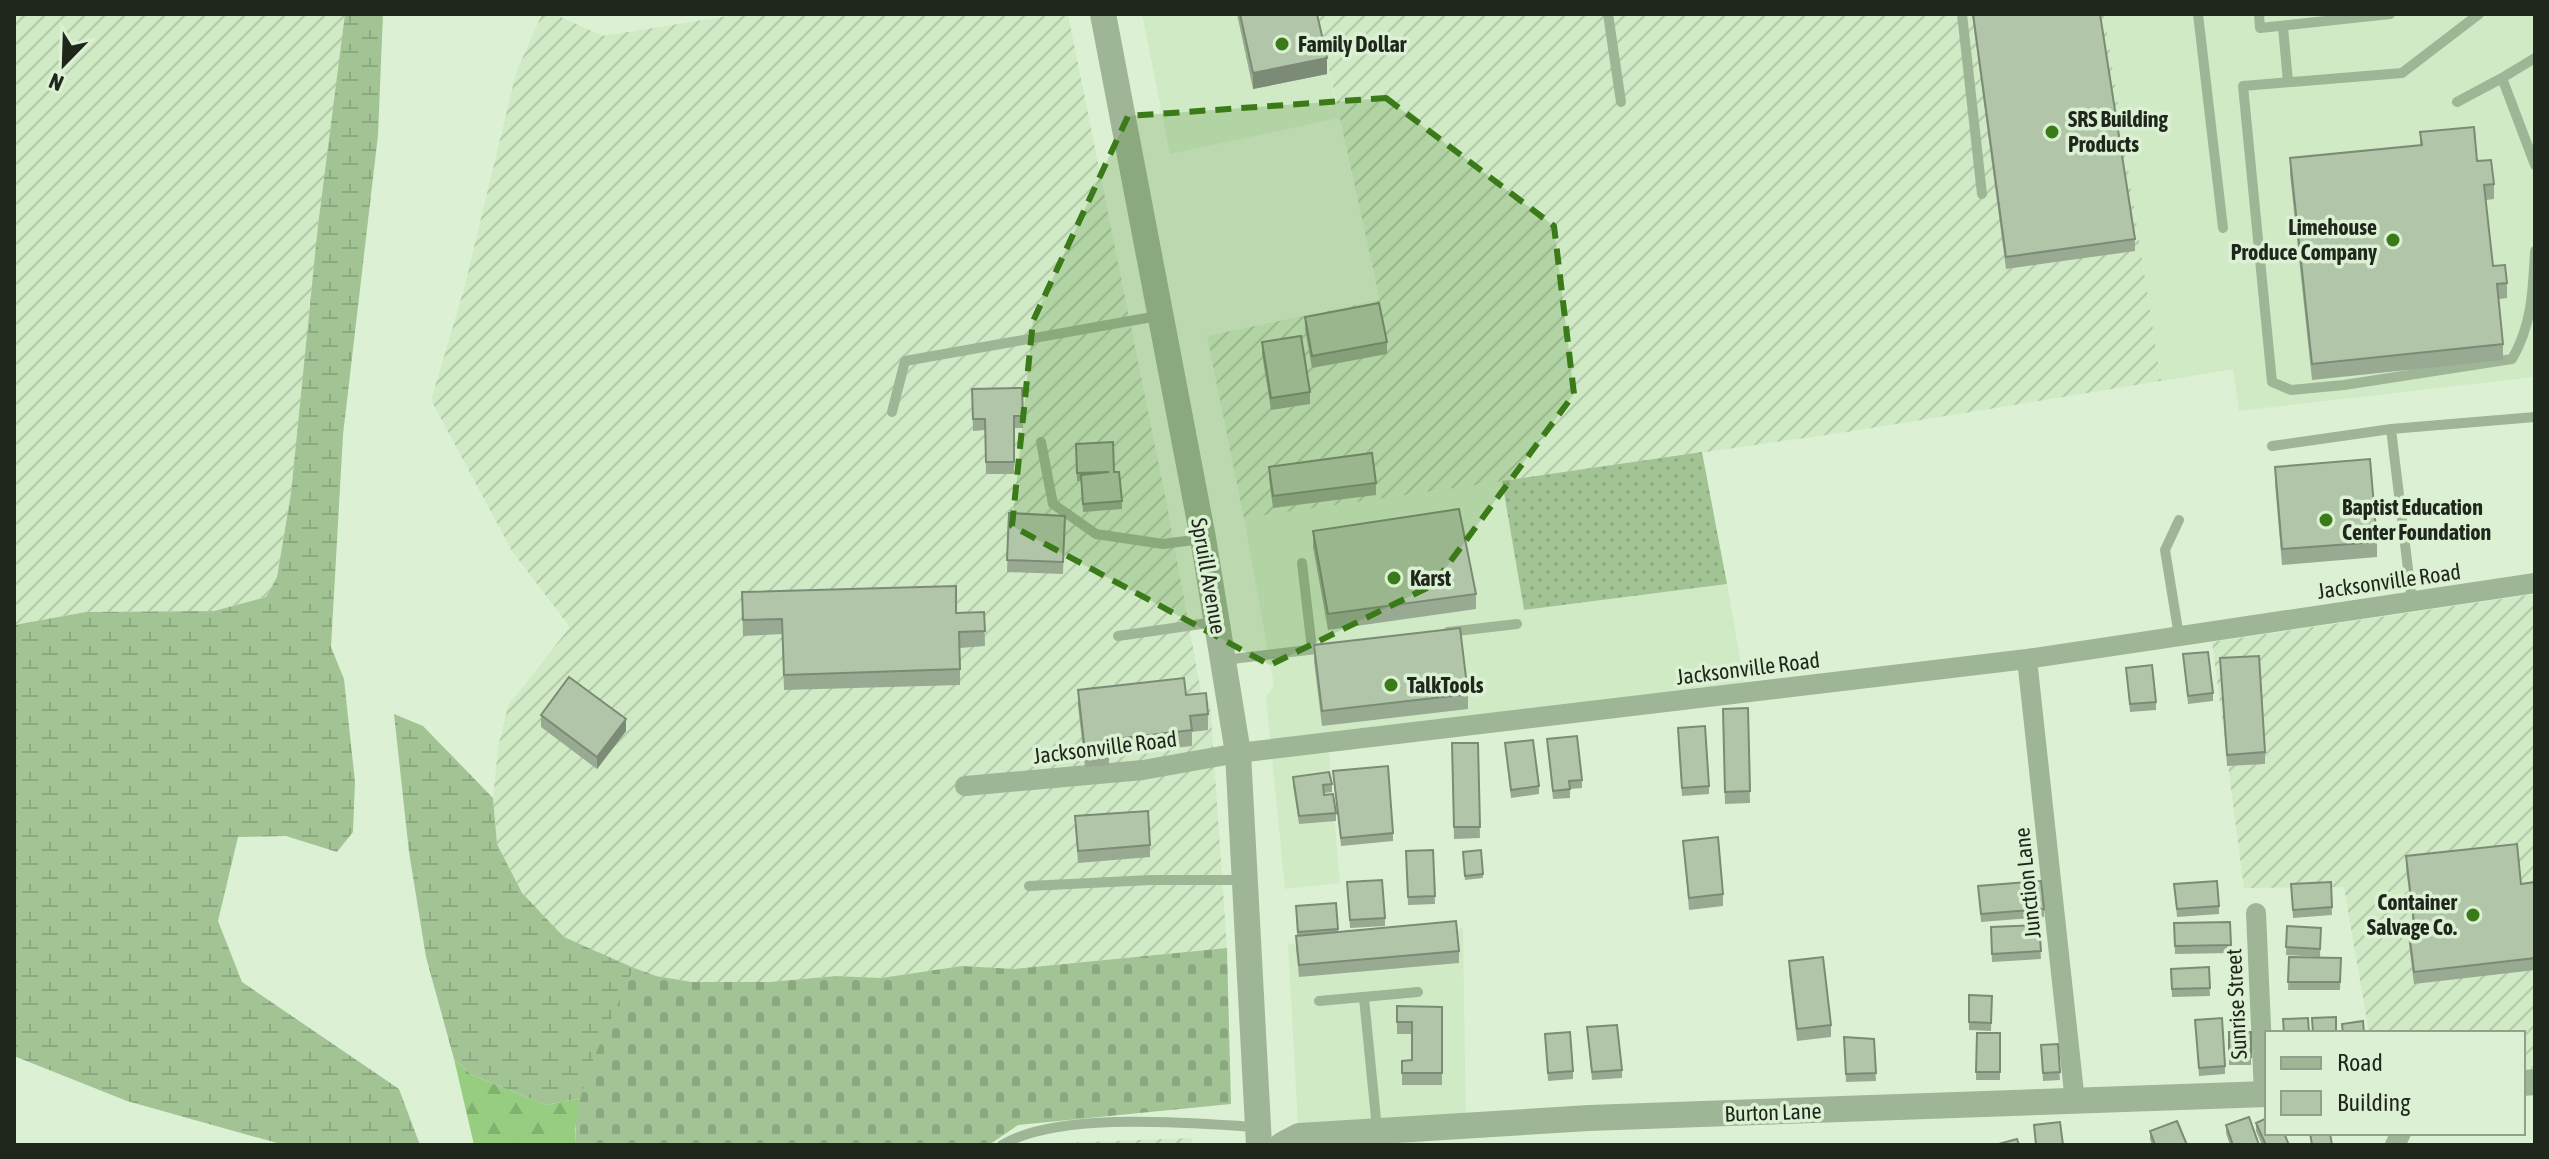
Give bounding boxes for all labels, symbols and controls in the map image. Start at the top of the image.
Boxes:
north arrow [24,24,104,104]
place label: Family Dollar [1298,31,1407,57]
marker: Family Dollar [1273,35,1291,53]
text: N [45,68,67,97]
place label: SRS Building Products [2068,106,2168,157]
marker: SRS Building Products [2043,123,2061,141]
place label: Limehouse Produce Company [2231,214,2377,265]
marker: Limehouse Produce Company [2384,231,2402,249]
place label: Baptist Education Center Foundation [2342,494,2491,545]
marker: Baptist Education Center Foundation [2317,511,2335,529]
street label: Spruill Avenue [1186,516,1232,636]
street label: Jacksonville Road [2316,558,2462,604]
place label: Karst [1410,565,1452,591]
marker: Karst [1385,569,1403,587]
street label: Jacksonville Road [1675,646,1821,690]
place label: TalkTools [1407,672,1484,698]
marker: TalkTools [1382,676,1400,694]
street label: Jacksonville Road [1032,725,1178,769]
street label: Junction Lane [2008,826,2046,940]
place label: Container Salvage Co. [2367,889,2458,940]
marker: Container Salvage Co. [2464,906,2482,924]
street label: Sunrise Street [2220,948,2252,1060]
legend [2265,1031,2525,1135]
text: Road [2337,1049,2383,1076]
text: Building [2337,1089,2411,1116]
street label: Burton Lane [1724,1097,1822,1127]

